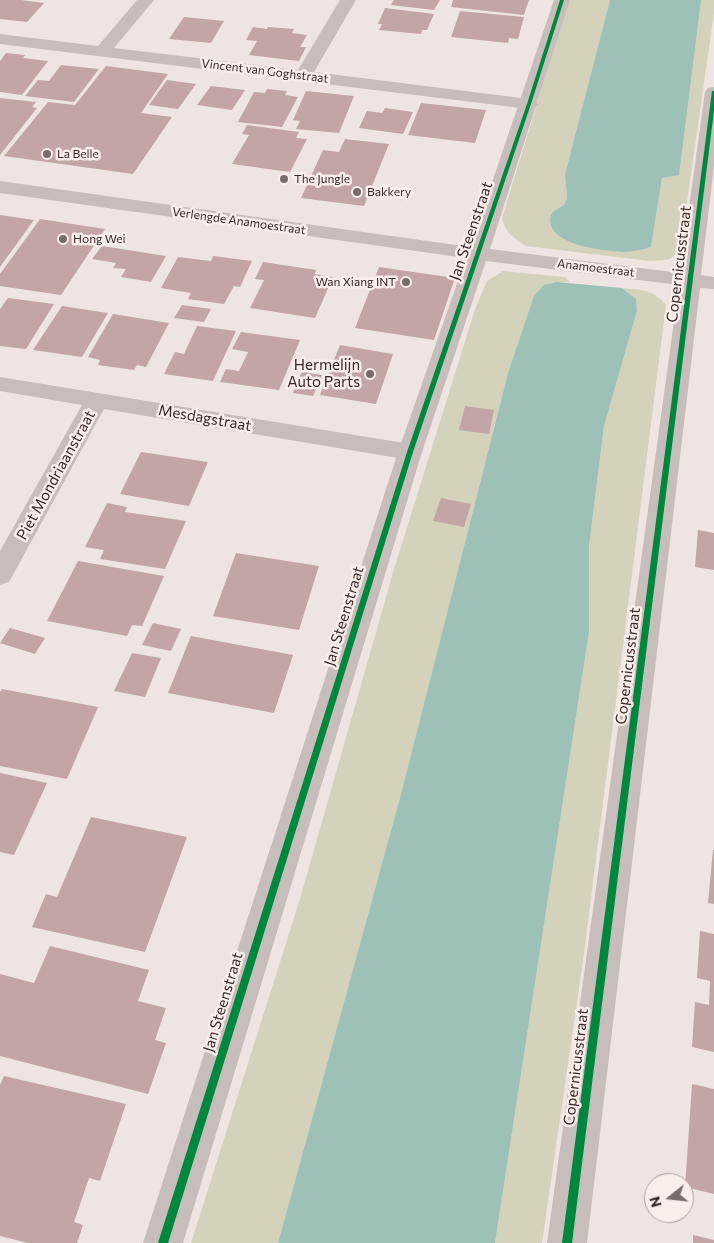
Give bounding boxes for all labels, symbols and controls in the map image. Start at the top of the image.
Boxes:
street label: Vincent van Goghstraat [201,56,329,86]
place label: La Belle [57,147,99,161]
marker: La Belle [41,148,53,160]
place label: The Jungle [294,172,350,186]
marker: The Jungle [278,173,290,185]
street label: Jan Steenstraat [446,179,496,283]
place label: Bakkery [367,185,411,199]
marker: Bakkery [351,186,363,198]
street label: Verlengde Anamoestraat [171,205,307,237]
street label: Copernicusstraat [663,205,695,323]
place label: Hong Wei [73,232,126,246]
marker: Hong Wei [57,233,69,245]
street label: Anamoestraat [556,256,636,280]
place label: Wan Xiang INT [316,275,396,289]
marker: Wan Xiang INT [400,276,412,288]
place label: Hermelijn Auto Parts [287,356,360,391]
marker: Hermelijn Auto Parts [364,368,376,380]
street label: Mesdagstraat [157,401,253,435]
street label: Piet Mondriaanstraat [13,407,99,543]
street label: Jan Steenstraat [320,564,368,668]
street label: Copernicusstraat [612,607,644,725]
street label: Jan Steenstraat [199,950,247,1054]
street label: Copernicusstraat [560,1008,592,1126]
north arrow [644,1173,694,1223]
text: N [645,1195,665,1209]

